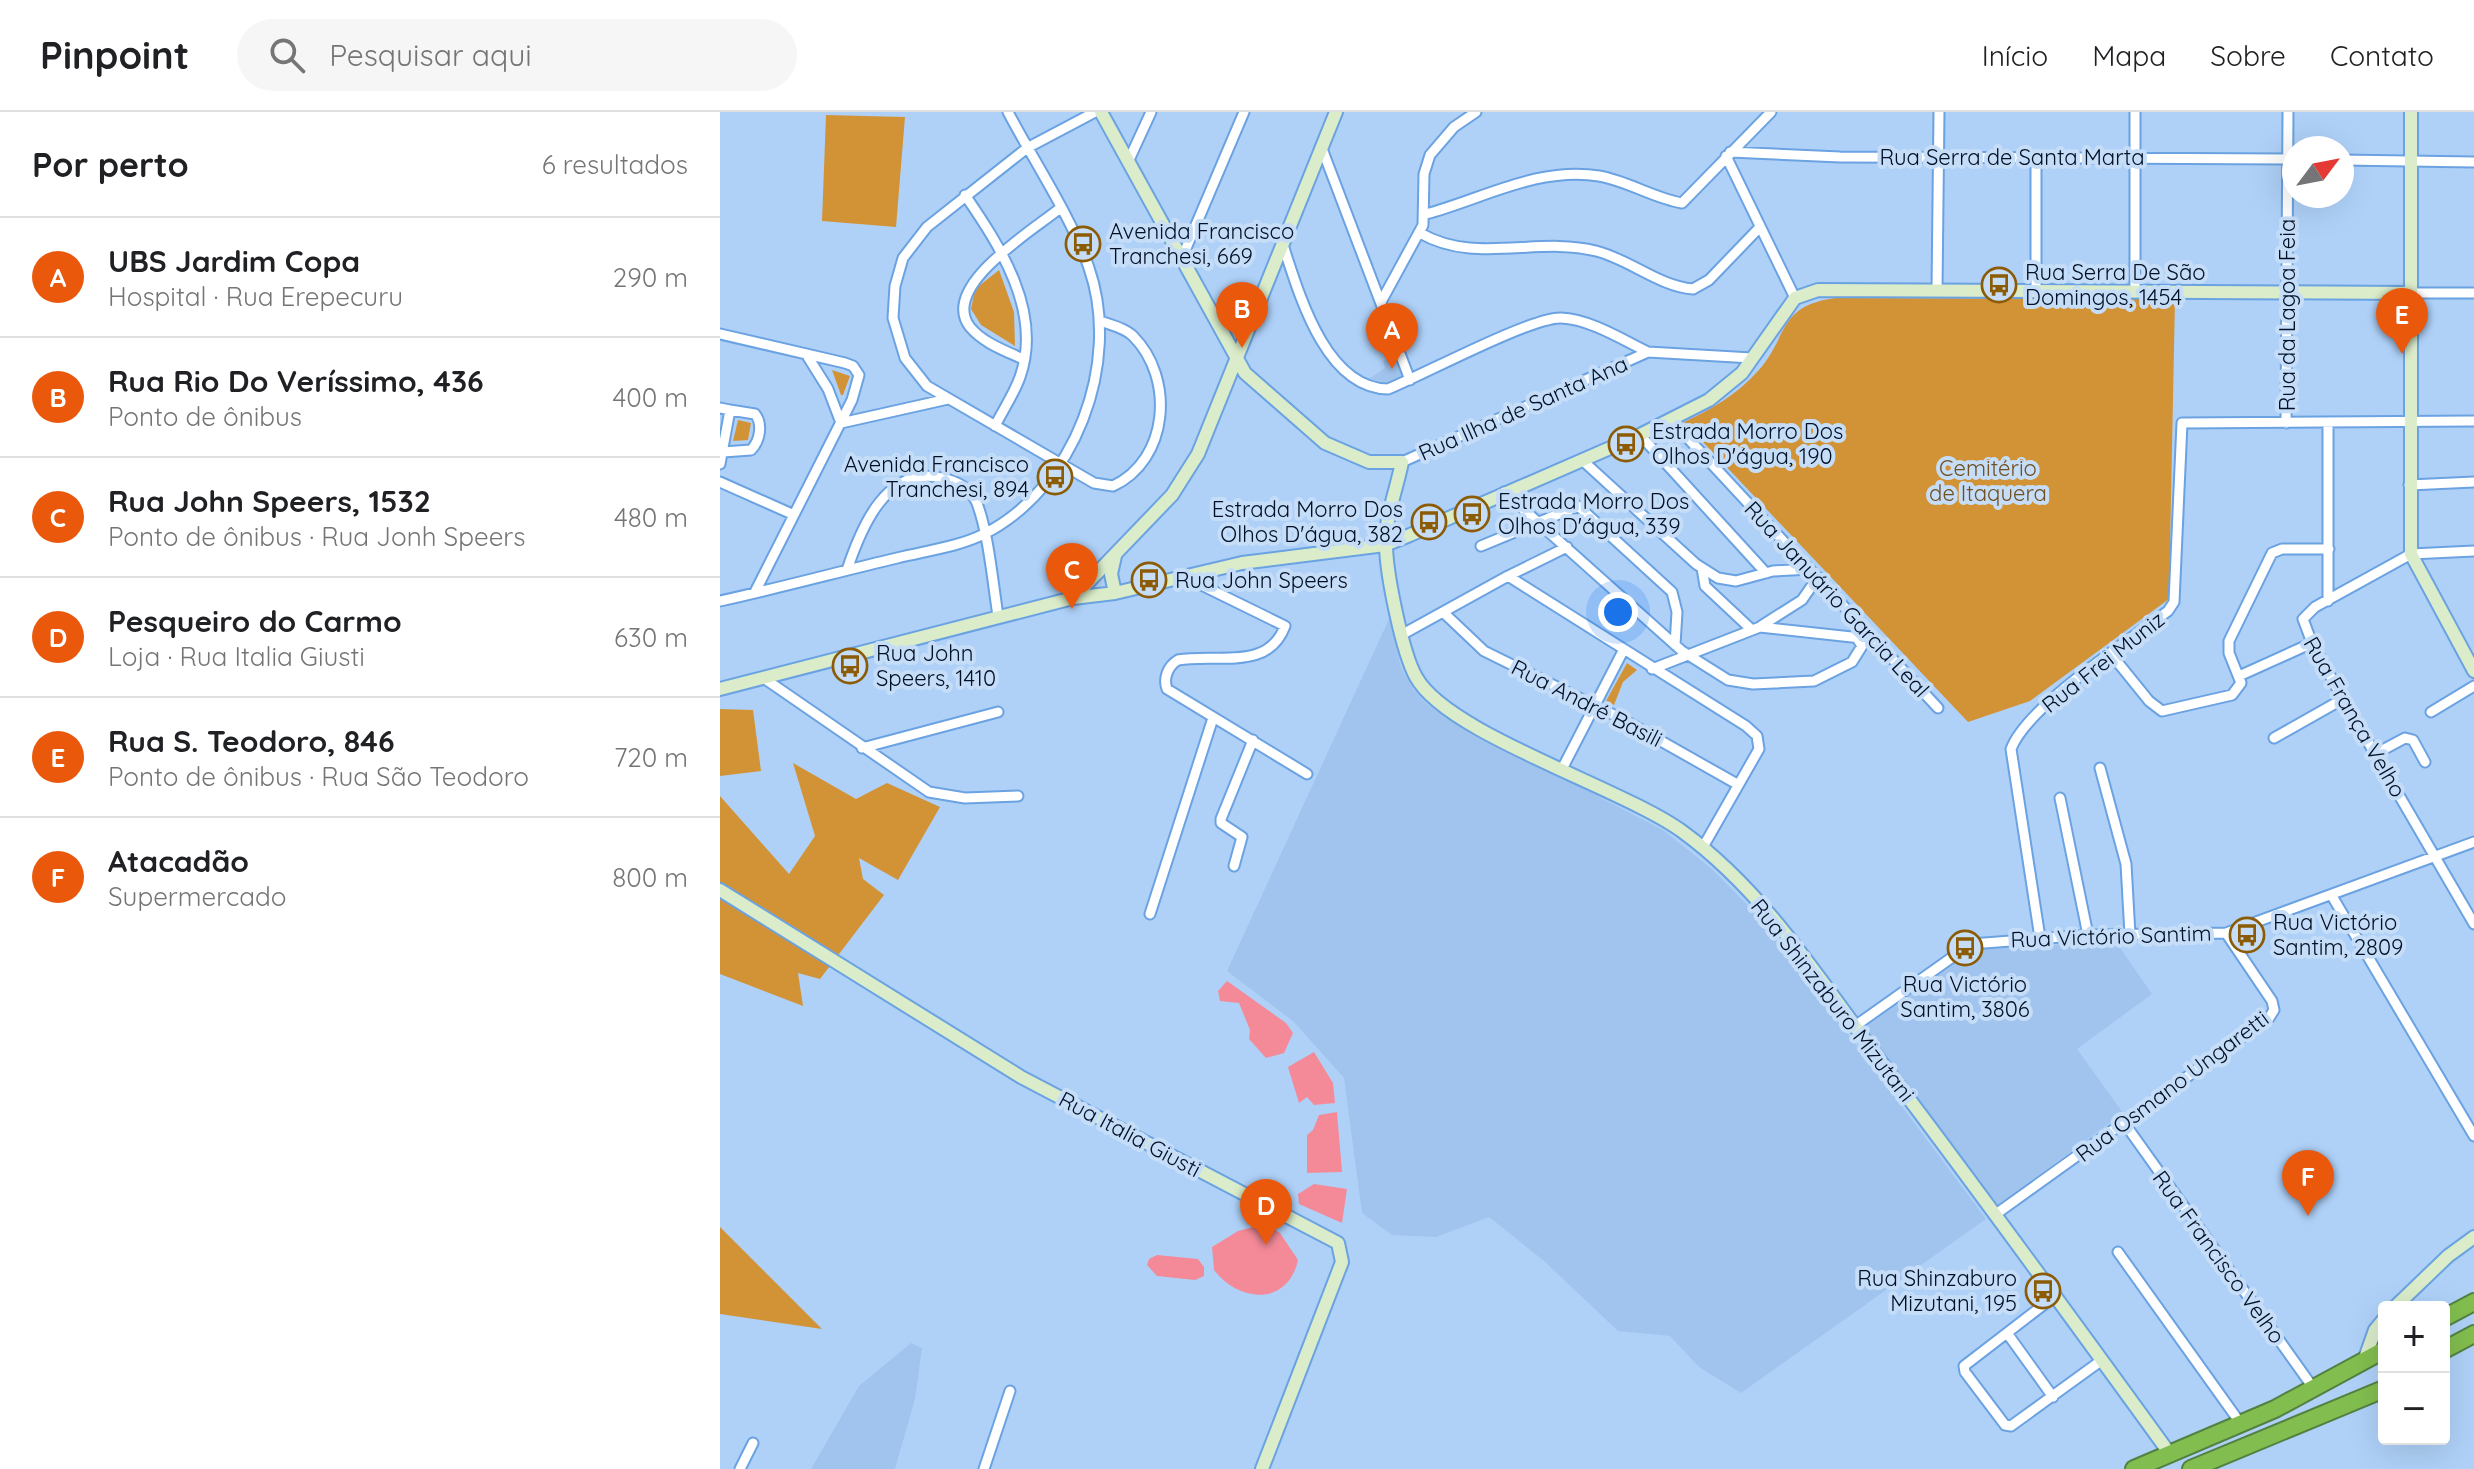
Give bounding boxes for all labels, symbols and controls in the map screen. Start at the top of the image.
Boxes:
search box [237,19,797,91]
text: Pinpoint [40,31,189,79]
icon: search [265,33,309,77]
text: Pesquisar aqui [329,36,532,74]
text: Início [1982,38,2048,73]
text: Mapa [2092,38,2166,73]
text: Sobre [2210,38,2286,73]
text: Contato [2330,38,2434,73]
north arrow [2282,136,2354,208]
text: Por perto [32,143,189,186]
street label: Rua Serra de Santa Marta [1880,143,2144,171]
text: 6 resultados [542,148,688,181]
place label: Avenida Francisco Tranchesi, 669 [1109,217,1294,270]
street label: Rua da Lagoa Feia [2273,219,2301,411]
bus stop icon: Avenida Francisco Tranchesi, 669 [1064,225,1102,263]
text: UBS Jardim Copa [108,242,360,280]
place label: Rua Serra De São Domingos, 1454 [2025,258,2206,311]
text: A [50,261,66,294]
text: 290 m [613,261,688,294]
bus stop icon: Rua Serra De São Domingos, 1454 [1980,266,2018,304]
text: Hospital · Rua Erepecuru [108,280,403,313]
pin: B [1216,282,1268,348]
pin: E [2376,288,2428,354]
pin: A [1366,303,1418,369]
street label: Rua Ilha de Santa Ana [1414,349,1632,467]
text: Rua Rio Do Veríssimo, 436 [108,362,484,400]
text: B [49,381,67,414]
text: 400 m [613,381,688,414]
text: Ponto de ônibus [108,400,302,433]
place label: Estrada Morro Dos Olhos D'água, 190 [1652,417,1843,470]
bus stop icon: Estrada Morro Dos Olhos D'água, 190 [1607,425,1645,463]
place label: Avenida Francisco Tranchesi, 894 [844,450,1029,503]
park label: Cemitério de Itaquera [1929,454,2047,507]
bus stop icon: Avenida Francisco Tranchesi, 894 [1036,458,1074,496]
text: Rua John Speers, 1532 [108,482,431,520]
place label: Estrada Morro Dos Olhos D'água, 339 [1498,487,1689,540]
place label: Estrada Morro Dos Olhos D'água, 382 [1212,495,1403,548]
bus stop icon: Estrada Morro Dos Olhos D'água, 339 [1453,495,1491,533]
street label: Rua Januário Garcia Leal [1739,495,1935,703]
text: C [50,501,66,534]
text: 480 m [614,501,688,534]
bus stop icon: Estrada Morro Dos Olhos D'água, 382 [1410,503,1448,541]
text: Ponto de ônibus · Rua Jonh Speers [108,520,526,553]
pin: C [1046,543,1098,609]
bus stop icon: Rua John Speers [1130,561,1168,599]
place label: Rua John Speers [1175,566,1348,594]
your location [1598,592,1638,632]
text: Pesqueiro do Carmo [108,602,402,640]
street label: Rua Frei Muniz [2036,605,2170,719]
text: D [49,621,67,654]
text: 630 m [614,621,688,654]
street label: Rua França Velho [2298,632,2412,802]
place label: Rua John Speers, 1410 [876,639,996,692]
text: Loja · Rua Italia Giusti [108,640,365,673]
bus stop icon: Rua John Speers, 1410 [831,647,869,685]
street label: Rua André Basili [1507,653,1667,753]
text: Rua S. Teodoro, 846 [108,722,395,760]
text: E [51,741,65,774]
text: 720 m [614,741,688,774]
text: Ponto de ônibus · Rua São Teodoro [108,760,529,793]
text: Atacadão [108,842,249,880]
text: F [51,861,65,894]
text: 800 m [612,861,688,894]
text: Supermercado [108,880,286,913]
street label: Rua Shinzaburo Mizutani [1745,893,1921,1107]
place label: Rua Victório Santim, 2809 [2273,908,2403,961]
bus stop icon: Rua Victório Santim, 2809 [2228,916,2266,954]
street label: Rua Victório Santim [2010,919,2212,953]
bus stop icon: Rua Victório Santim, 3806 [1946,929,1984,967]
place label: Rua Victório Santim, 3806 [1900,970,2030,1023]
street label: Rua Osmano Ungaretti [2070,1004,2274,1168]
street label: Rua Italia Giusti [1054,1085,1206,1183]
pin: F [2282,1150,2334,1216]
street label: Rua Francisco Velho [2147,1165,2291,1349]
pin: D [1240,1179,1292,1245]
place label: Rua Shinzaburo Mizutani, 195 [1857,1264,2017,1317]
bus stop icon: Rua Shinzaburo Mizutani, 195 [2024,1272,2062,1310]
map controls [2378,1301,2450,1445]
button: + [2378,1301,2450,1373]
button: − [2378,1373,2450,1445]

